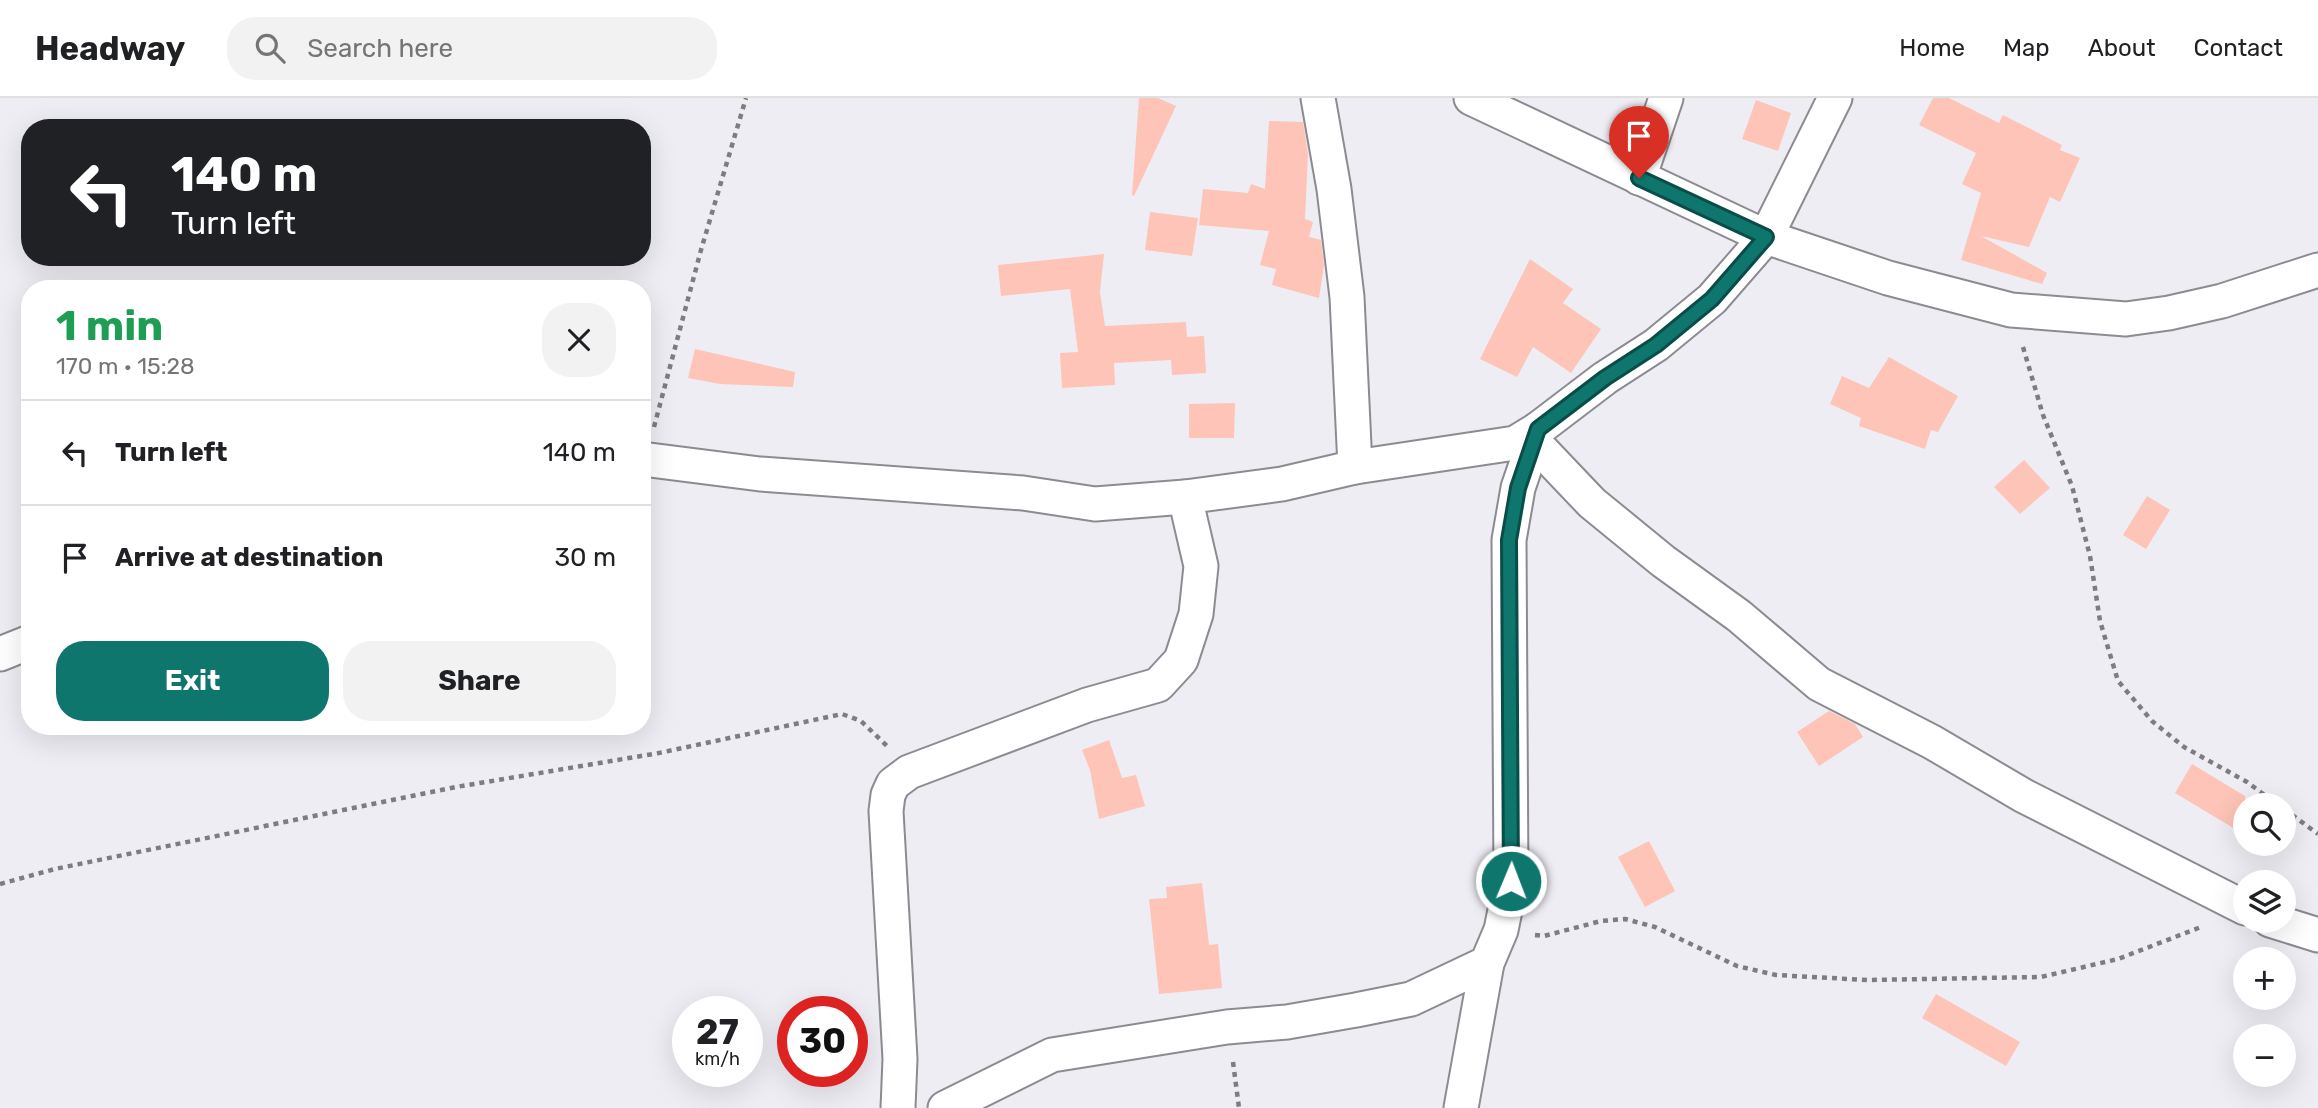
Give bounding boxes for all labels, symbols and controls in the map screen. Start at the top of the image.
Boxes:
search box [227,17,717,80]
text: Headway [35,29,185,68]
icon: search [251,29,289,67]
text: Search here [307,33,453,64]
text: Home [1899,34,1965,62]
text: Map [2003,34,2050,62]
text: About [2088,34,2156,62]
text: Contact [2194,34,2283,62]
pin [1609,106,1669,178]
icon: arrive [1620,117,1658,155]
text: 140 m [171,145,317,203]
icon: left [56,147,147,238]
text: Turn left [171,204,296,242]
text: 1 min [56,301,163,351]
button: close [542,303,616,377]
text: 170 m · 15:28 [56,352,195,380]
icon: left [56,434,94,472]
text: Turn left [115,437,227,468]
text: 140 m [543,437,616,468]
icon: arrive [56,539,94,577]
text: Arrive at destination [115,542,383,573]
text: 30 m [554,542,616,573]
button: Exit [56,641,329,721]
button: Share [343,641,616,721]
map controls [2233,793,2296,1087]
button: search [2233,793,2296,856]
position arrow [1474,844,1548,918]
button: layers [2233,870,2296,933]
button: + [2233,947,2296,1010]
speed limit sign: 30 [777,996,868,1087]
text: 27 [696,1011,739,1053]
button: − [2233,1024,2296,1087]
text: km/h [695,1048,740,1070]

